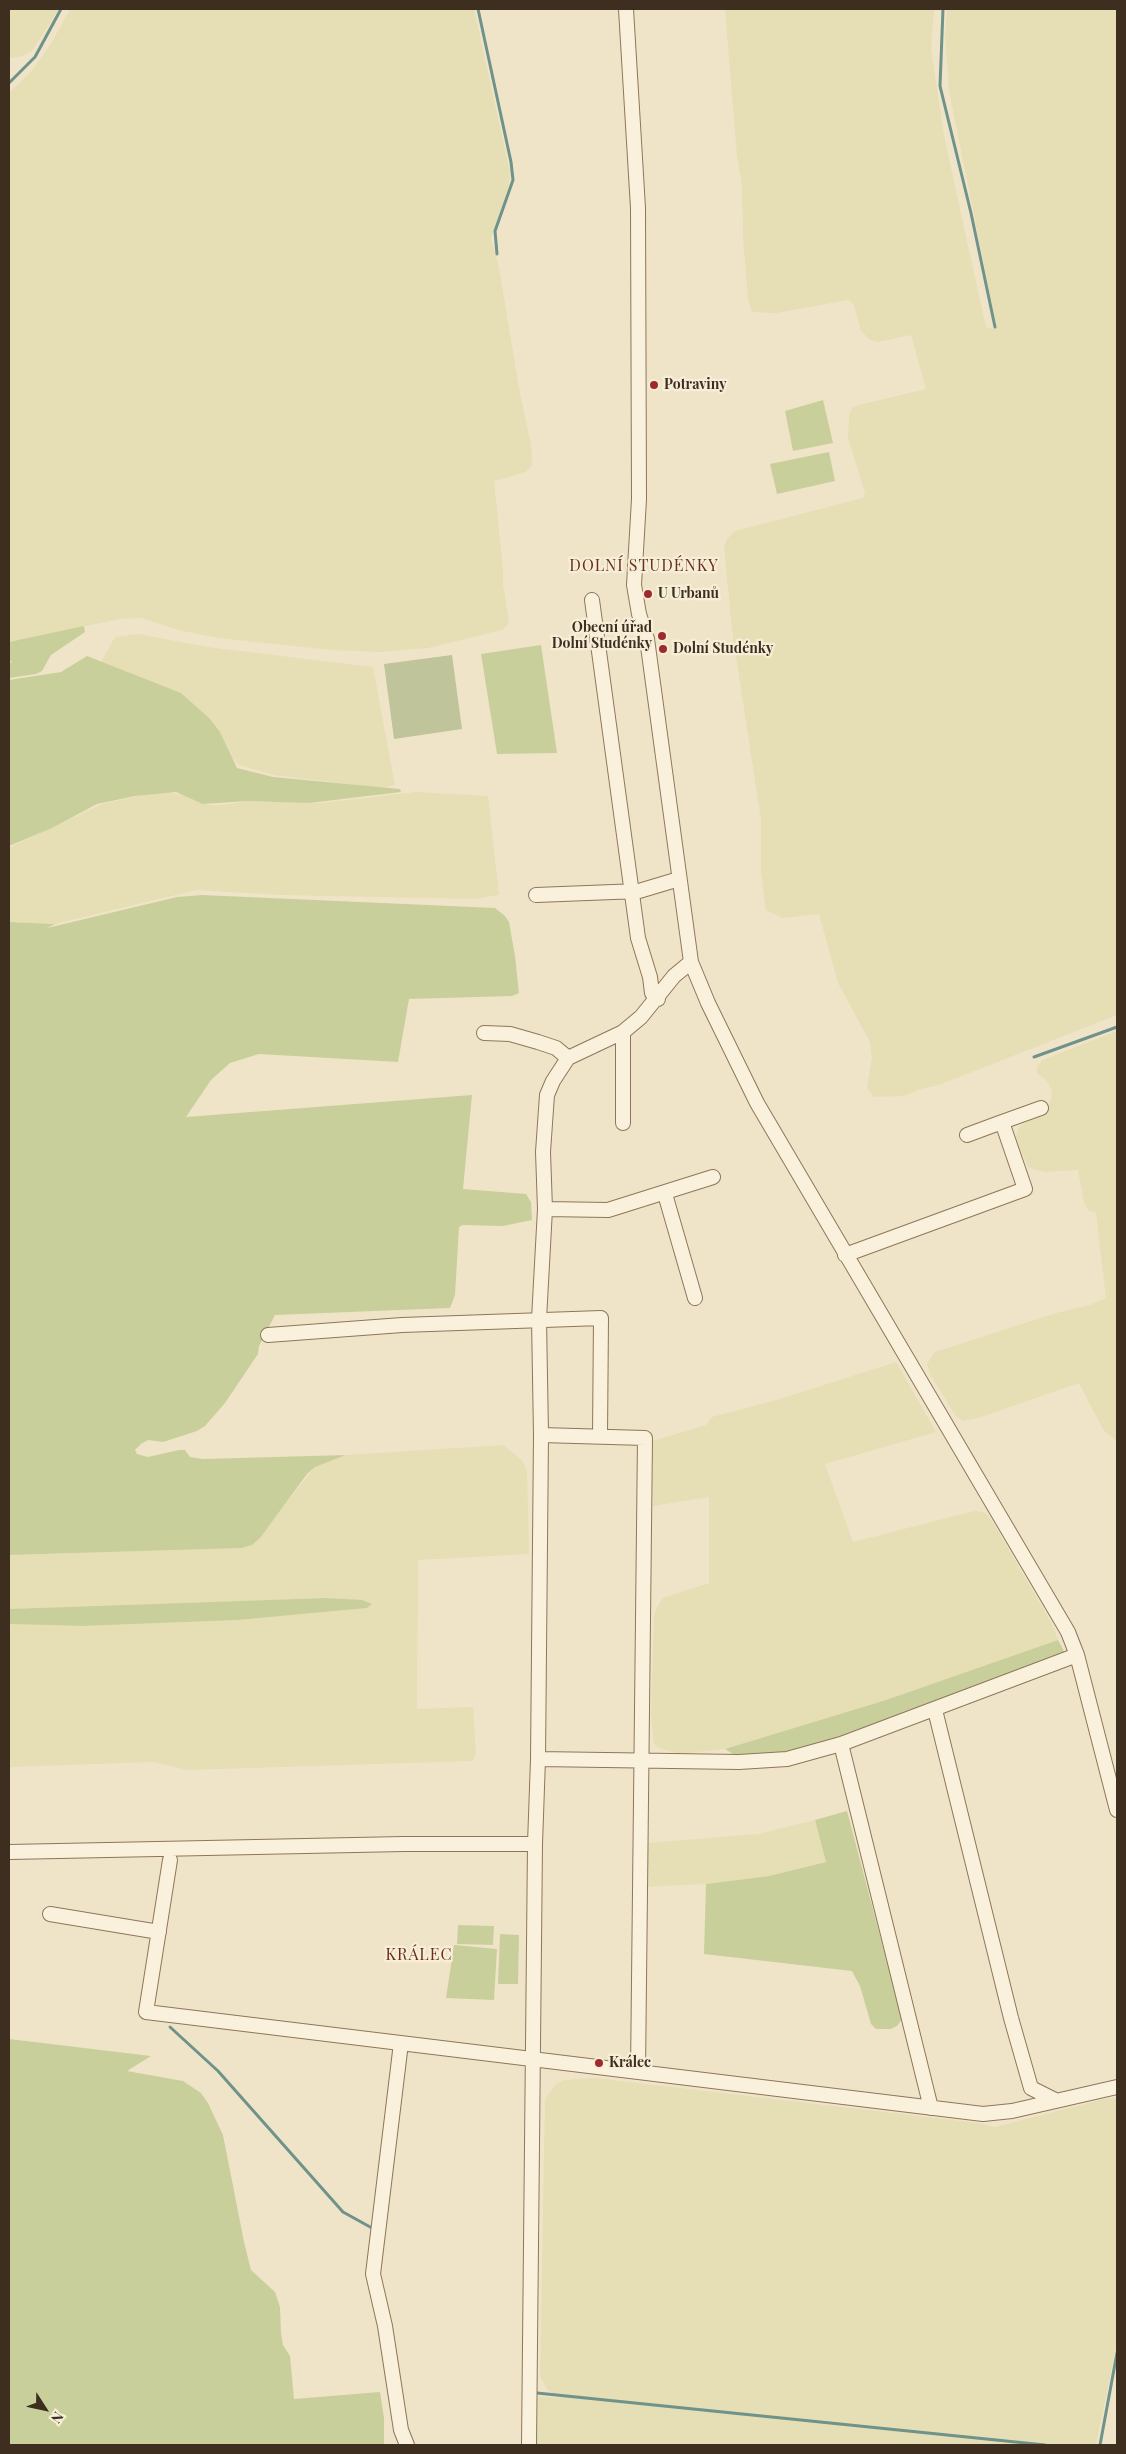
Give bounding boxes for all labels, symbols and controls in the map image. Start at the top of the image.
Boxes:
place label: Potraviny [664,377,726,393]
marker: Potraviny [648,379,660,391]
district label: DOLNÍ STUDÉNKY [568,556,720,576]
place label: U Urbanů [658,586,719,602]
marker: U Urbanů [642,588,654,600]
place label: Obecní úřad Dolní Studénky [552,620,652,652]
marker: Obecní úřad Dolní Studénky [656,630,668,642]
place label: Dolní Studénky [673,641,773,657]
marker: Dolní Studénky [657,643,669,655]
district label: KRÁLEC [385,1945,453,1965]
place label: Králec [609,2055,651,2071]
marker: Králec [593,2057,605,2069]
north arrow [20,2384,70,2434]
text: N [47,2408,68,2427]

